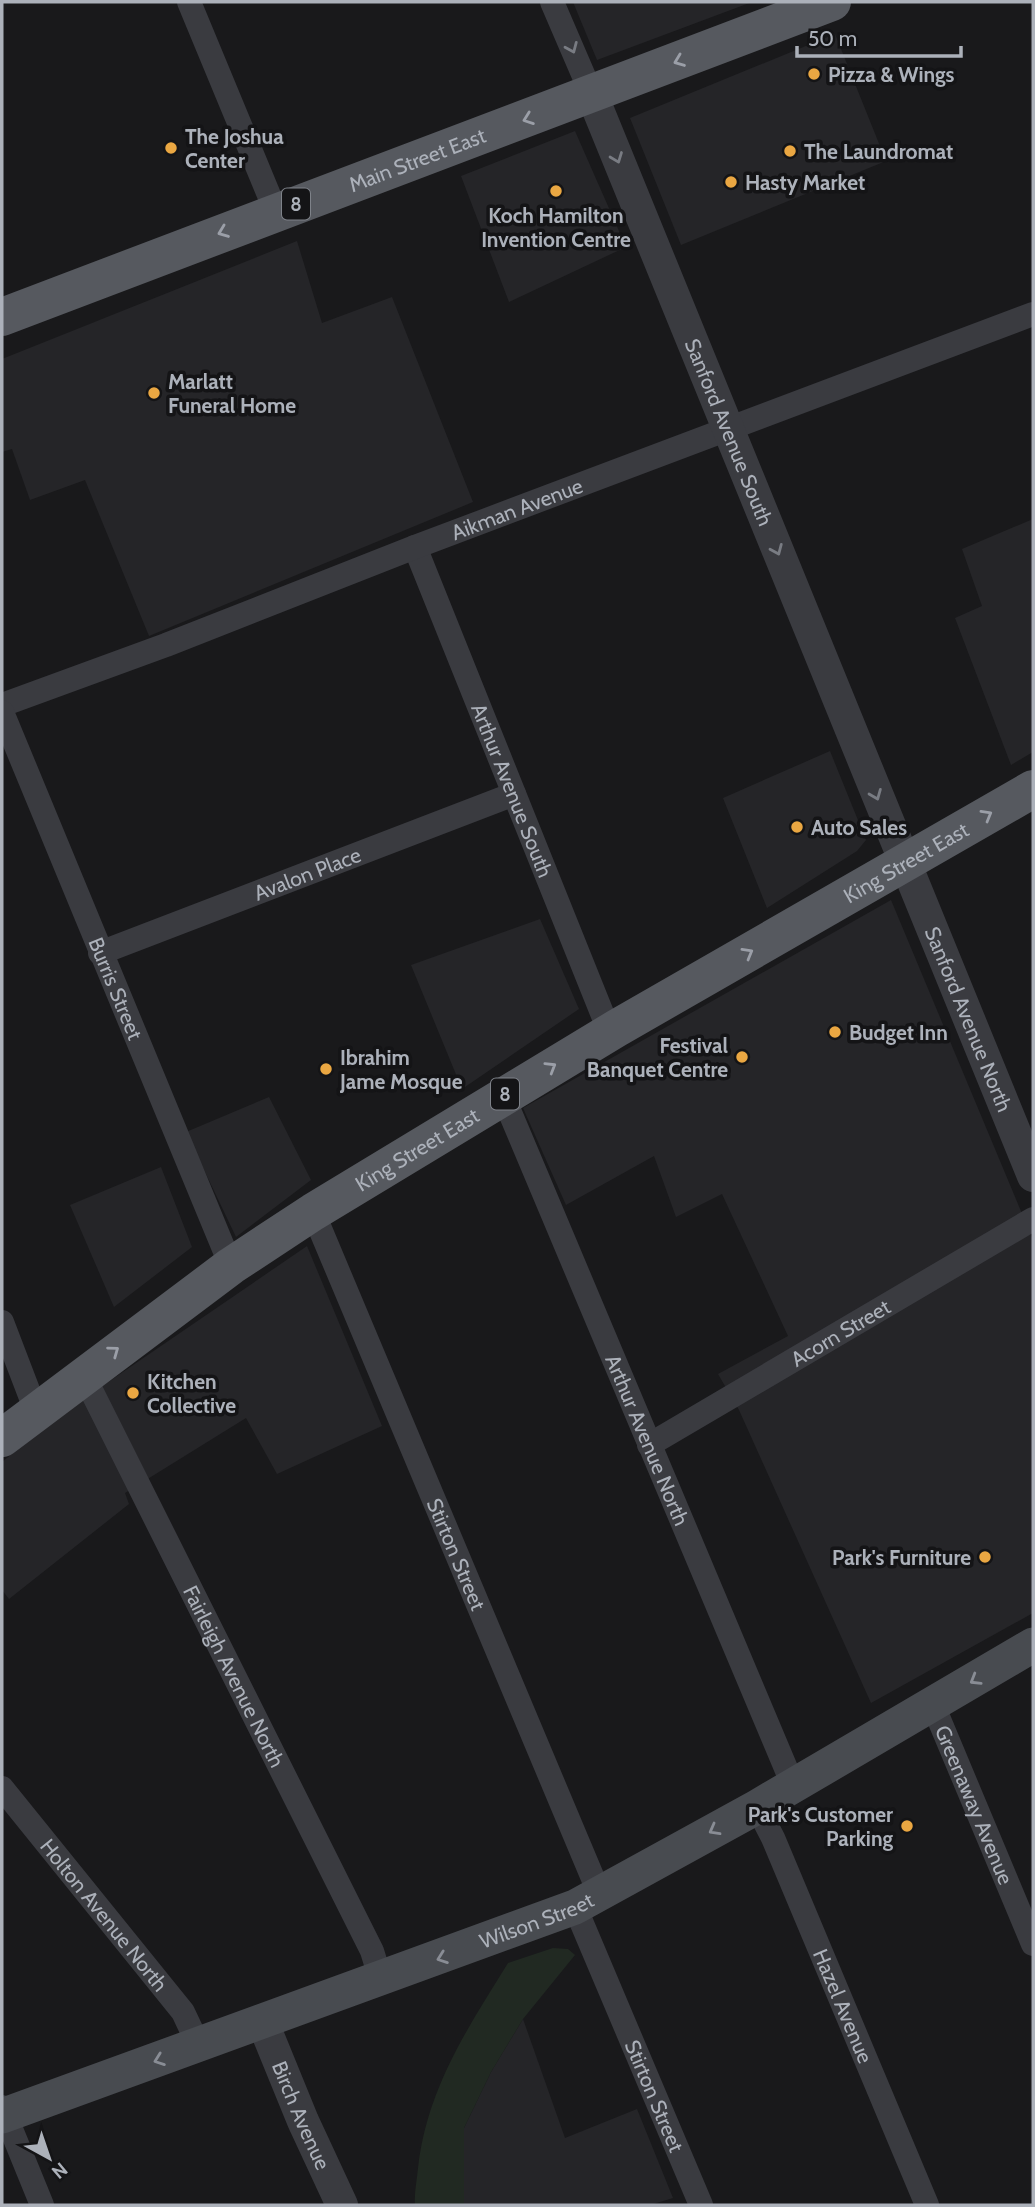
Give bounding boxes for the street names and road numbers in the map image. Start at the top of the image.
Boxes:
street label: Main Street East [345,122,489,197]
road number: 8 [282,188,310,220]
street label: Sanford Avenue South [680,335,779,529]
street label: Aikman Avenue [448,472,586,545]
street label: Arthur Avenue South [466,700,559,881]
street label: King Street East [839,816,973,908]
street label: Avalon Place [250,841,364,905]
street label: Sanford Avenue North [920,923,1018,1115]
street label: Burris Street [84,933,149,1043]
road number: 8 [491,1078,519,1110]
street label: King Street East [350,1102,483,1196]
street label: Acorn Street [786,1294,894,1371]
street label: Arthur Avenue North [601,1351,695,1529]
street label: Stirton Street [422,1494,491,1614]
street label: Fairleigh Avenue North [178,1581,290,1771]
street label: Greenaway Avenue [930,1721,1019,1888]
street label: Holton Avenue North [35,1834,173,1996]
street label: Wilson Street [476,1887,598,1953]
street label: Hazel Avenue [808,1945,879,2067]
street label: Stirton Street [620,2036,690,2156]
street label: Birch Avenue [267,2057,336,2174]

